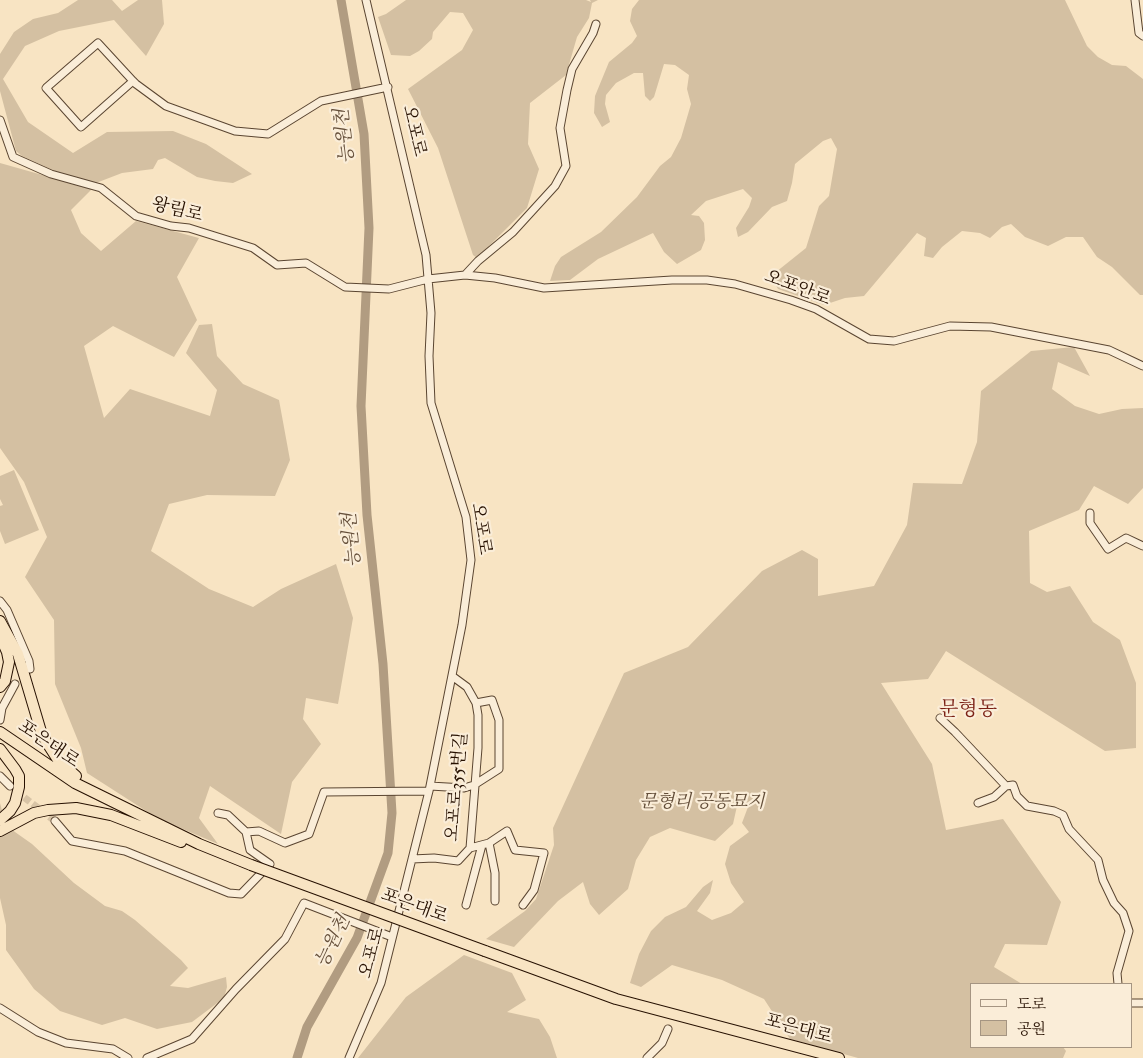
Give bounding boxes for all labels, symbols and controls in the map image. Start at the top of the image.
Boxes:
street label: 오포로 [397,103,429,159]
water label: 능원천 [332,107,360,165]
street label: 왕림로 [149,194,205,228]
street label: 오포안로 [761,266,833,312]
street label: 오포로 [465,502,495,556]
water label: 능원천 [339,512,367,568]
district label: 문형동 [939,699,997,723]
street label: 포은대로 [13,717,83,773]
street label: 오포로355번길 [442,731,474,843]
park label: 문형리 공동묘지 [639,792,765,814]
street label: 포은대로 [378,885,450,929]
water label: 능원천 [312,912,356,972]
street label: 오포로 [356,925,390,981]
legend [970,983,1133,1048]
text: 도로 [1017,995,1046,1014]
street label: 포은대로 [762,1011,834,1049]
text: 공원 [1017,1020,1046,1039]

